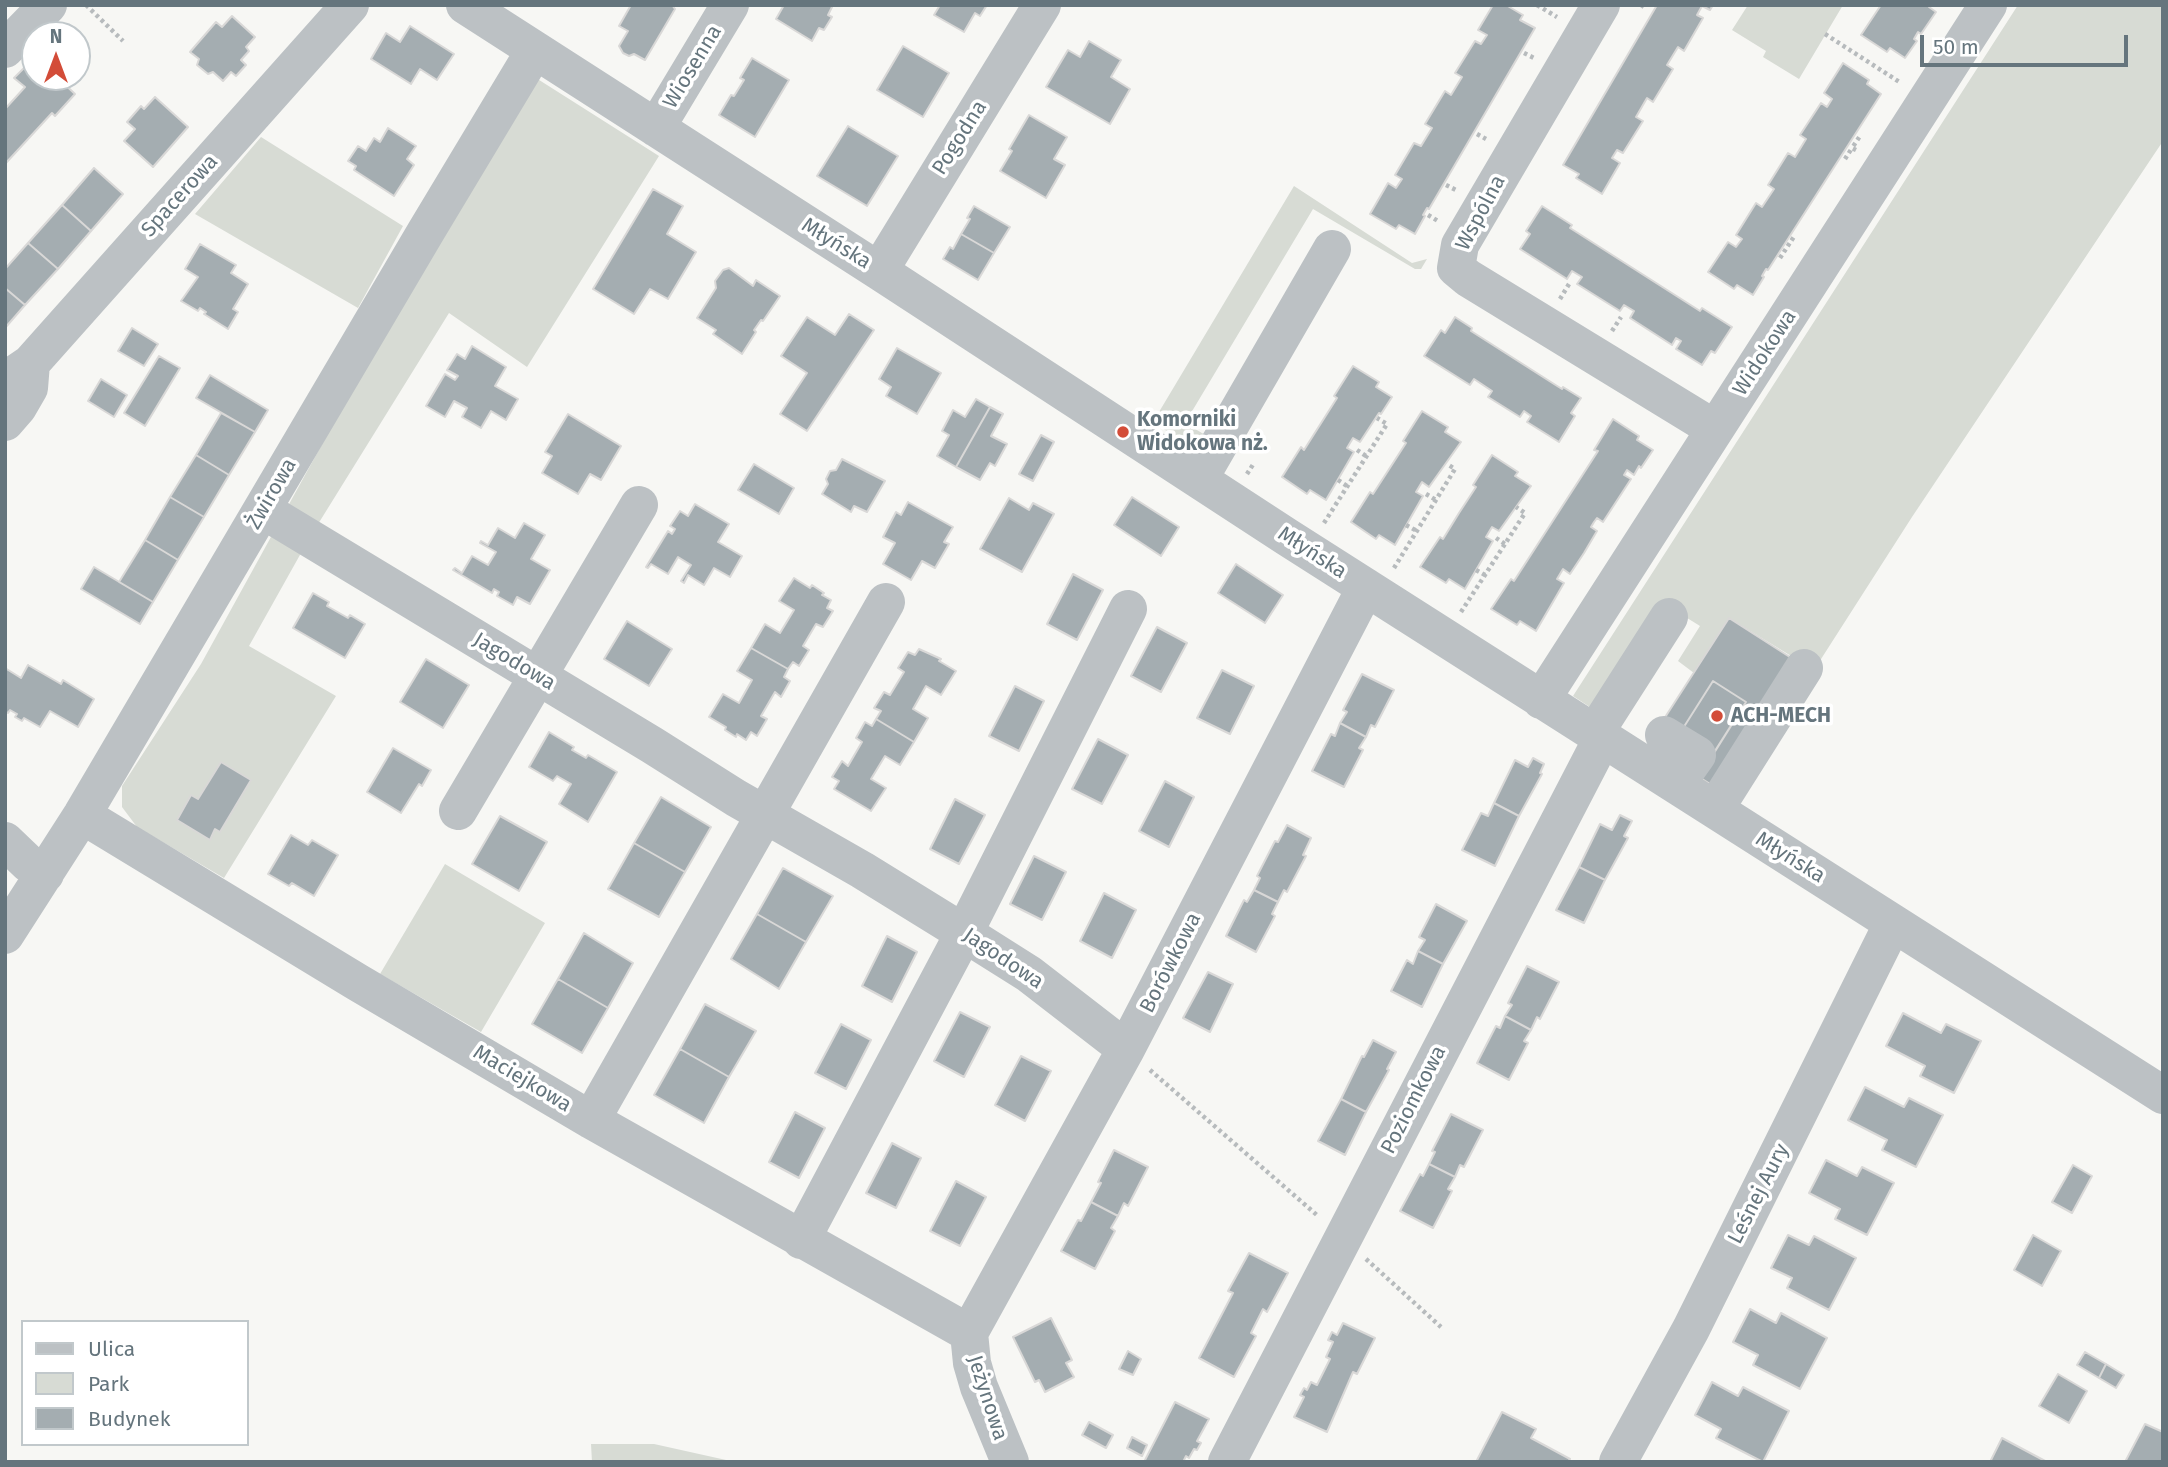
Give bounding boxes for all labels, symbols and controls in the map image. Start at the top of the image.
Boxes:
north arrow [21,21,91,91]
street label: Wiosenna [658,21,728,113]
scale bar [1923,21,2131,65]
text: N [50,25,62,48]
text: 50 m [1933,34,1979,60]
street label: Pogodna [927,96,993,180]
street label: Spacerowa [136,150,224,242]
street label: Wspólna [1451,171,1511,255]
street label: Młyńska [797,213,875,275]
street label: Widokowa [1728,305,1802,401]
place label: Komorniki Widokowa nż. [1137,407,1268,457]
marker: Komorniki Widokowa nż. [1115,424,1131,440]
street label: Żwirowa [242,454,302,534]
street label: Młyńska [1273,521,1351,585]
street label: Jagodowa [468,628,560,696]
place label: ACH-MECH [1731,703,1831,729]
marker: ACH-MECH [1709,708,1725,724]
street label: Młyńska [1751,827,1829,889]
street label: Borówkowa [1135,909,1207,1017]
street label: Jagodowa [958,923,1048,995]
street label: Maciejkowa [468,1040,576,1118]
street label: Poziomkowa [1376,1042,1452,1158]
street label: Leśnej Aury [1723,1140,1795,1248]
legend [21,1320,248,1446]
text: Ulica [88,1336,135,1362]
street label: Jeżynowa [961,1352,1013,1444]
text: Park [88,1371,129,1397]
text: Budynek [88,1406,170,1432]

